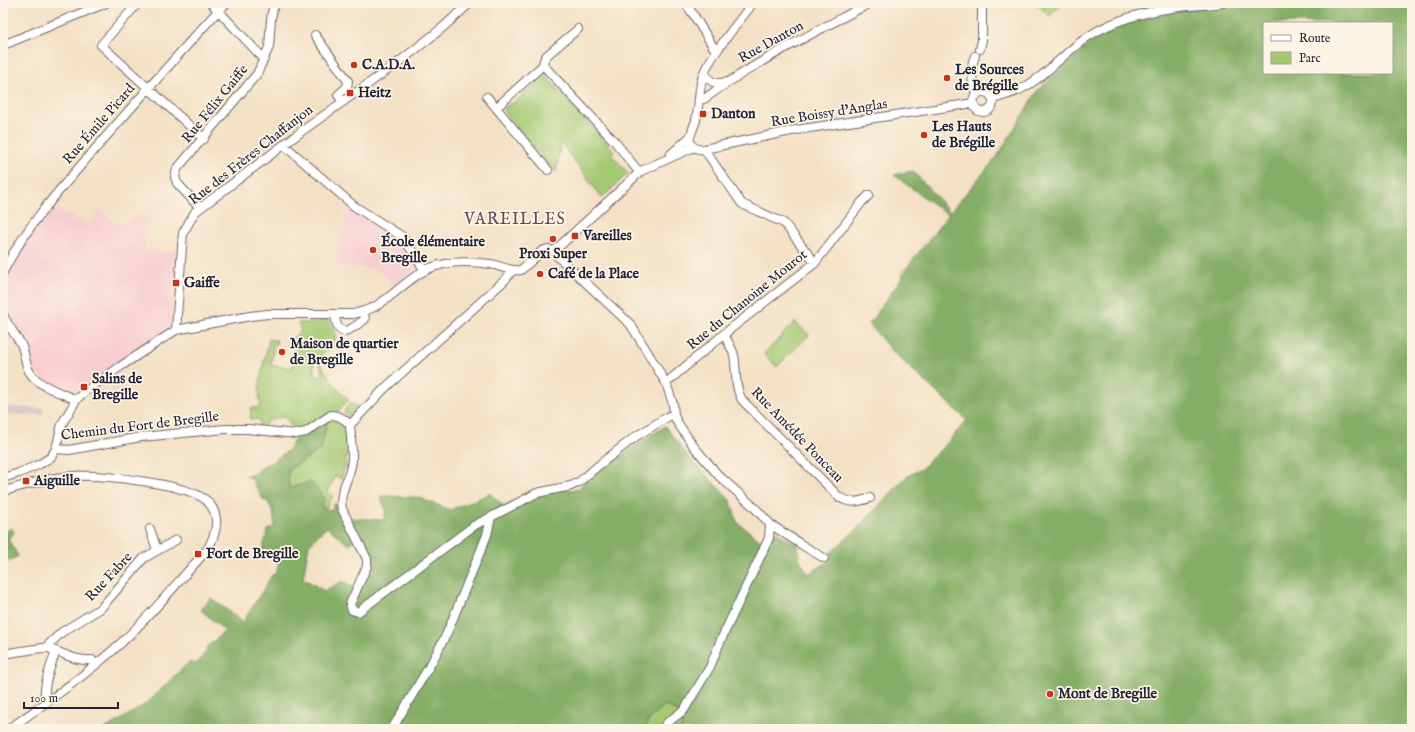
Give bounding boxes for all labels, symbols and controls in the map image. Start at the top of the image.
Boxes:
street label: Rue Danton [735,16,807,67]
legend [1263,22,1393,74]
text: Route [1299,31,1331,46]
text: Parc [1299,51,1321,66]
place label: C.A.D.A. [362,56,415,74]
marker: C.A.D.A. [349,60,359,70]
street label: Rue Félix Gaiffe [178,61,252,147]
place label: Les Sources de Brégille [955,61,1024,95]
marker: Les Sources de Brégille [942,73,952,83]
street label: Rue Émile Picard [58,79,139,168]
place label: Heitz [358,84,392,102]
marker: Heitz [345,88,355,98]
street label: Rue Boissy d'Anglas [769,95,889,131]
street label: Rue des Frères Chaffanjon [185,101,317,209]
place label: Danton [711,105,756,123]
marker: Danton [698,109,708,119]
place label: Les Hauts de Brégille [932,118,996,152]
marker: Les Hauts de Brégille [919,130,929,140]
district label: VAREILLES [463,210,566,230]
place label: Vareilles [582,227,632,245]
marker: Vareilles [570,231,580,241]
place label: École élémentaire Bregille [381,232,485,267]
marker: Proxi Super [548,234,558,244]
marker: École élémentaire Bregille [368,245,378,255]
place label: Proxi Super [519,245,588,263]
street label: Rue du Chanoine Mourot [683,246,811,354]
place label: Café de la Place [548,265,639,283]
marker: Café de la Place [535,269,545,279]
place label: Gaiffe [184,274,220,292]
marker: Gaiffe [171,278,181,288]
place label: Maison de quartier de Bregille [290,335,399,369]
marker: Maison de quartier de Bregille [277,347,287,357]
place label: Salins de Bregille [92,370,143,404]
marker: Salins de Bregille [79,382,89,392]
street label: Rue Amédée Ponceau [747,383,847,487]
street label: Chemin du Fort de Bregille [60,407,221,445]
place label: Aiguille [33,472,80,490]
marker: Aiguille [21,476,31,486]
place label: Fort de Bregille [206,545,299,563]
street label: Rue Fabre [82,548,137,605]
marker: Fort de Bregille [193,549,203,559]
scale bar [24,684,118,710]
place label: Mont de Bregille [1058,685,1158,703]
marker: Mont de Bregille [1045,689,1055,699]
text: 100 m [30,691,58,706]

